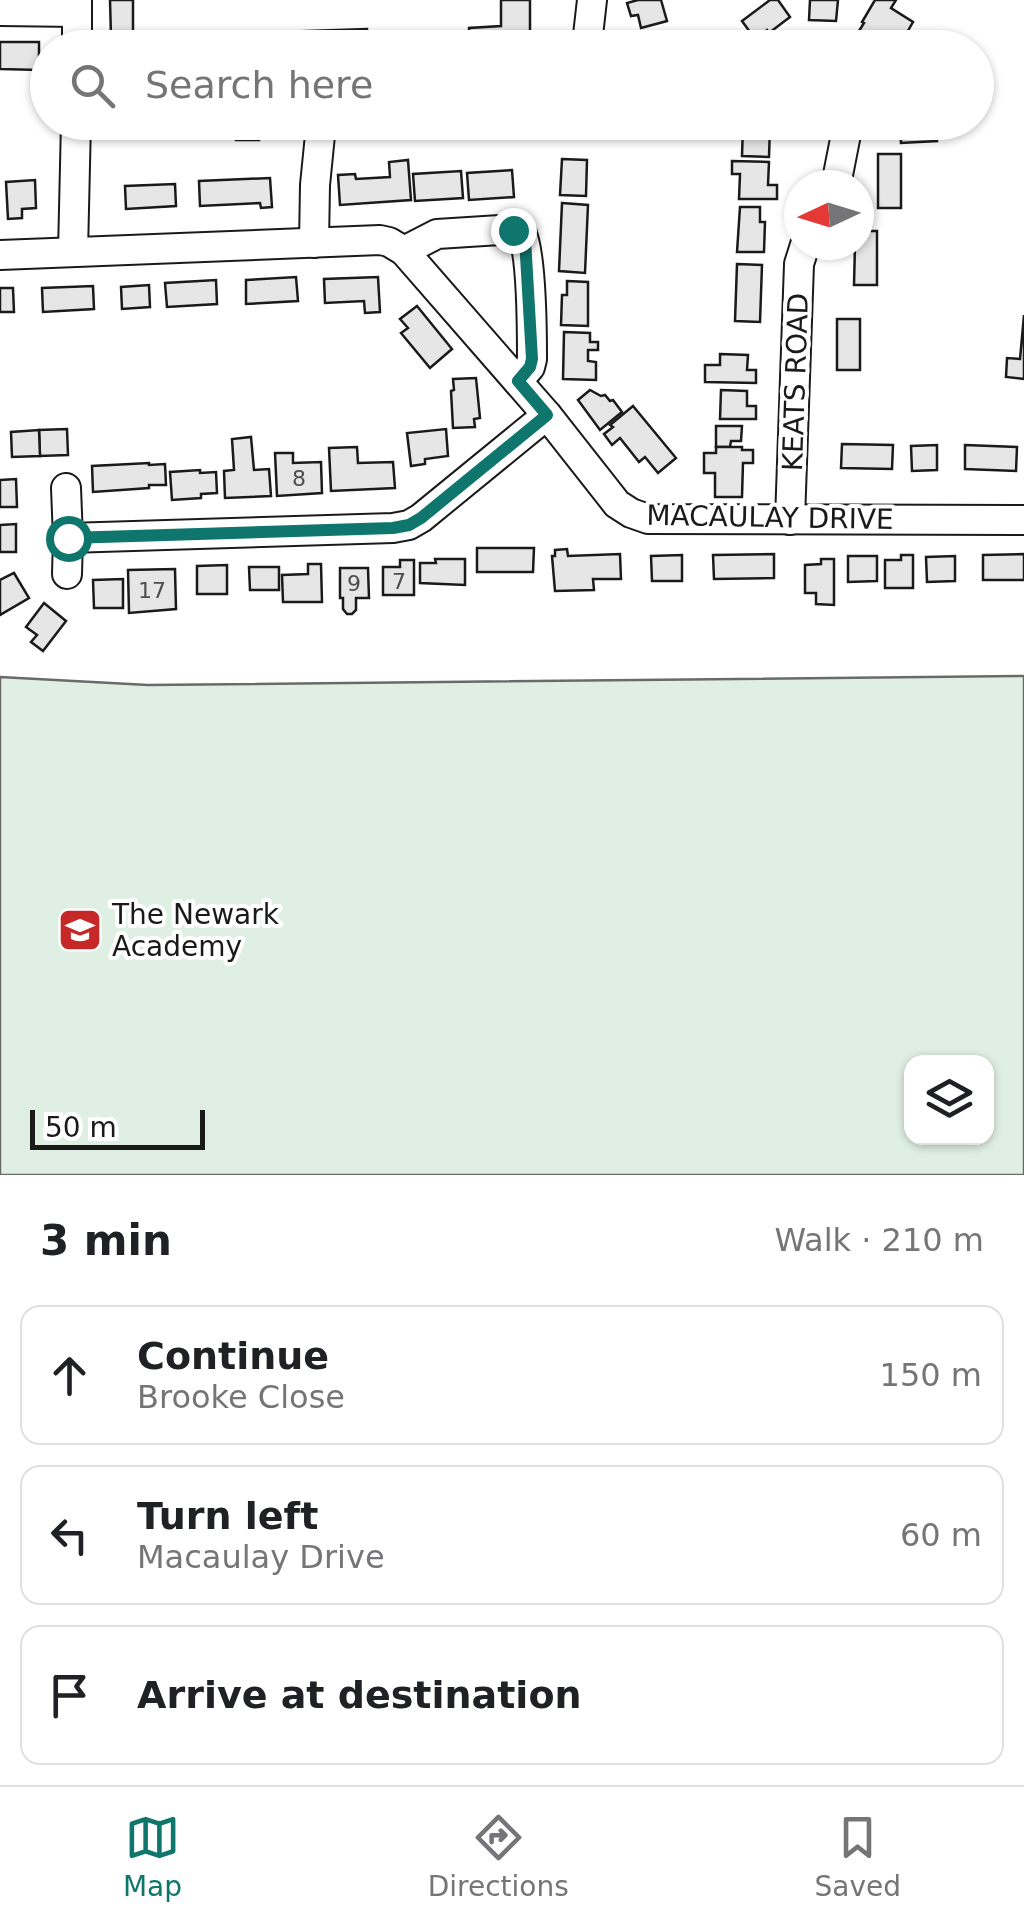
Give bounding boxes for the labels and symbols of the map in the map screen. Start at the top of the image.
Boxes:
north arrow [784,170,874,260]
route end [491,208,537,254]
street label: KEATS ROAD [776,292,815,472]
house number: 8 [292,466,306,491]
street label: MACAULAY DRIVE [646,499,894,536]
route start [46,516,92,562]
house number: 7 [392,569,406,594]
house number: 9 [347,571,361,596]
house number: 17 [138,578,166,603]
place label: The Newark Academy [111,898,280,963]
school or university icon: The Newark Academy [57,907,103,953]
scale bar [30,1105,205,1150]

